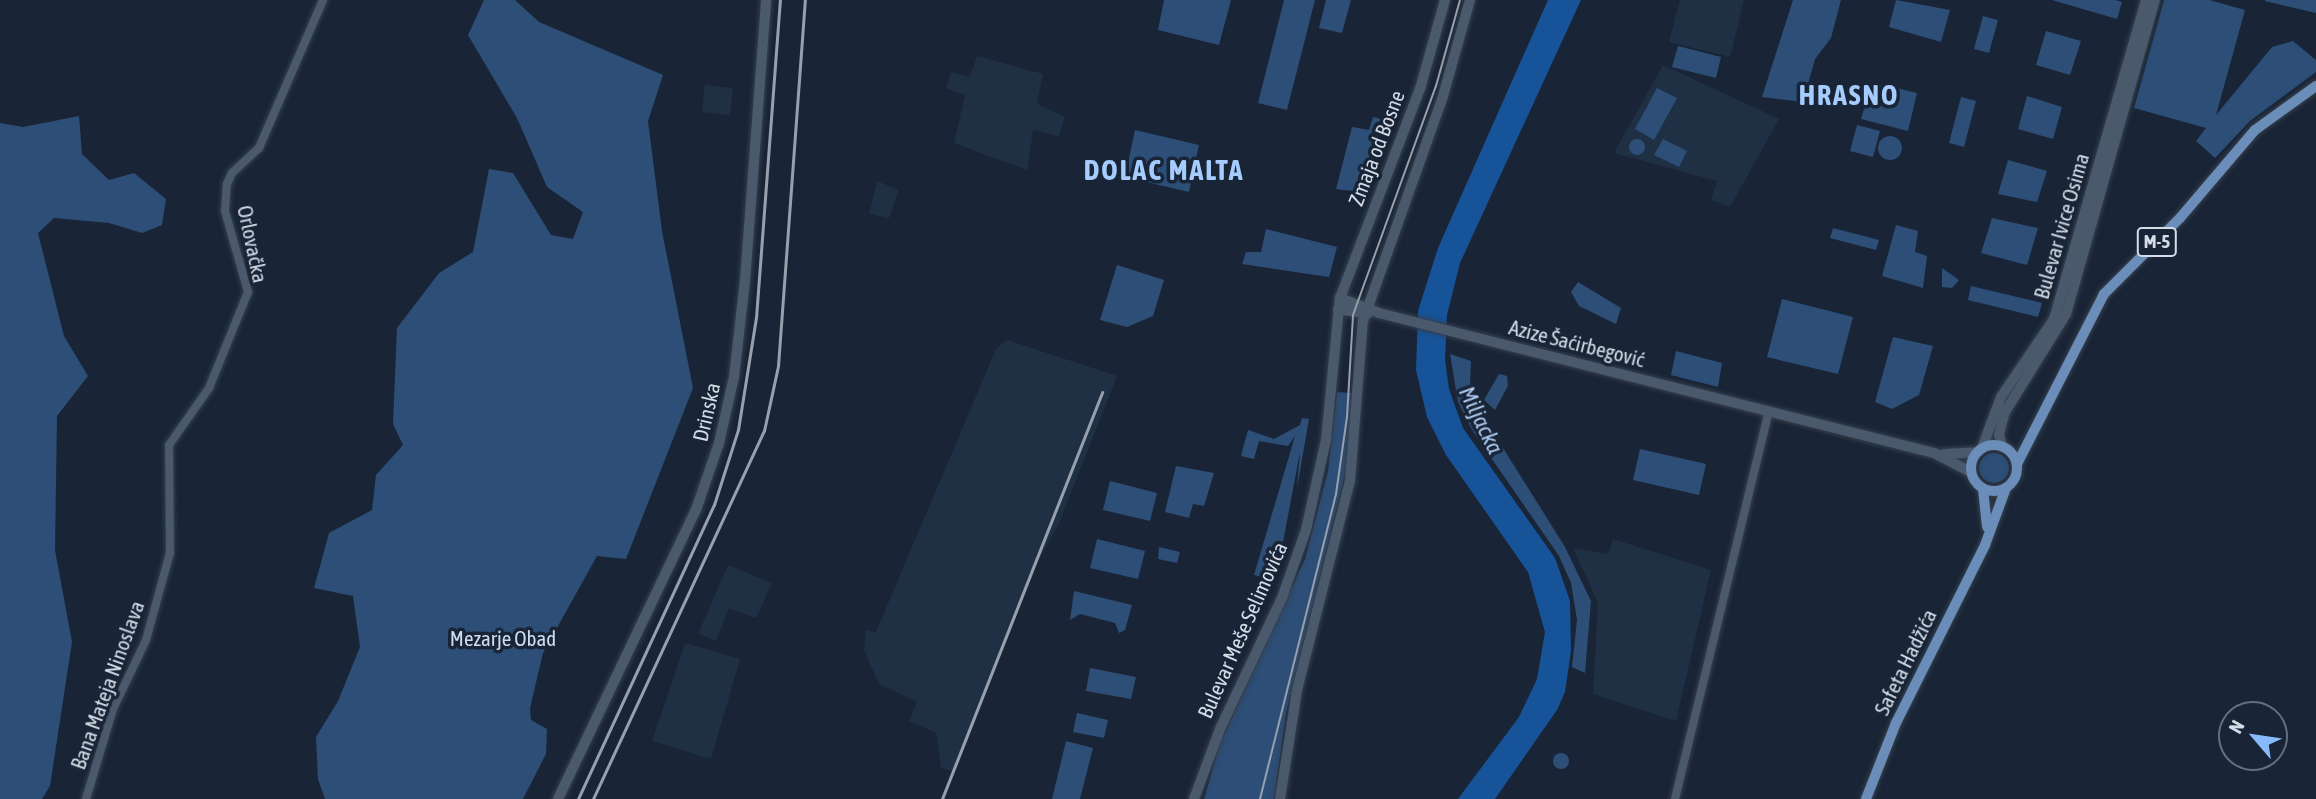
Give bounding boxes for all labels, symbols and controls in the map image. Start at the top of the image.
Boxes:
district label: HRASNO [1799,78,1899,112]
street label: Zmaja od Bosne [1342,87,1410,209]
street label: Bulevar Ivice Osima [2028,150,2094,302]
district label: DOLAC MALTA [1085,153,1243,187]
street label: Orlovačka [233,203,273,285]
road number: M-5 [2136,226,2178,258]
street label: Azize Šaćirbegović [1507,314,1647,372]
street label: Drinska [687,380,725,444]
water label: Miljacka [1453,382,1509,458]
street label: Bulevar Meše Selimovića [1192,538,1292,722]
street label: Bana Mateja Ninoslava [65,597,149,773]
street label: Safeta Hadžića [1869,605,1941,719]
park label: Mezarje Obad [450,625,556,651]
north arrow [2218,701,2288,771]
text: N [2224,717,2249,737]

